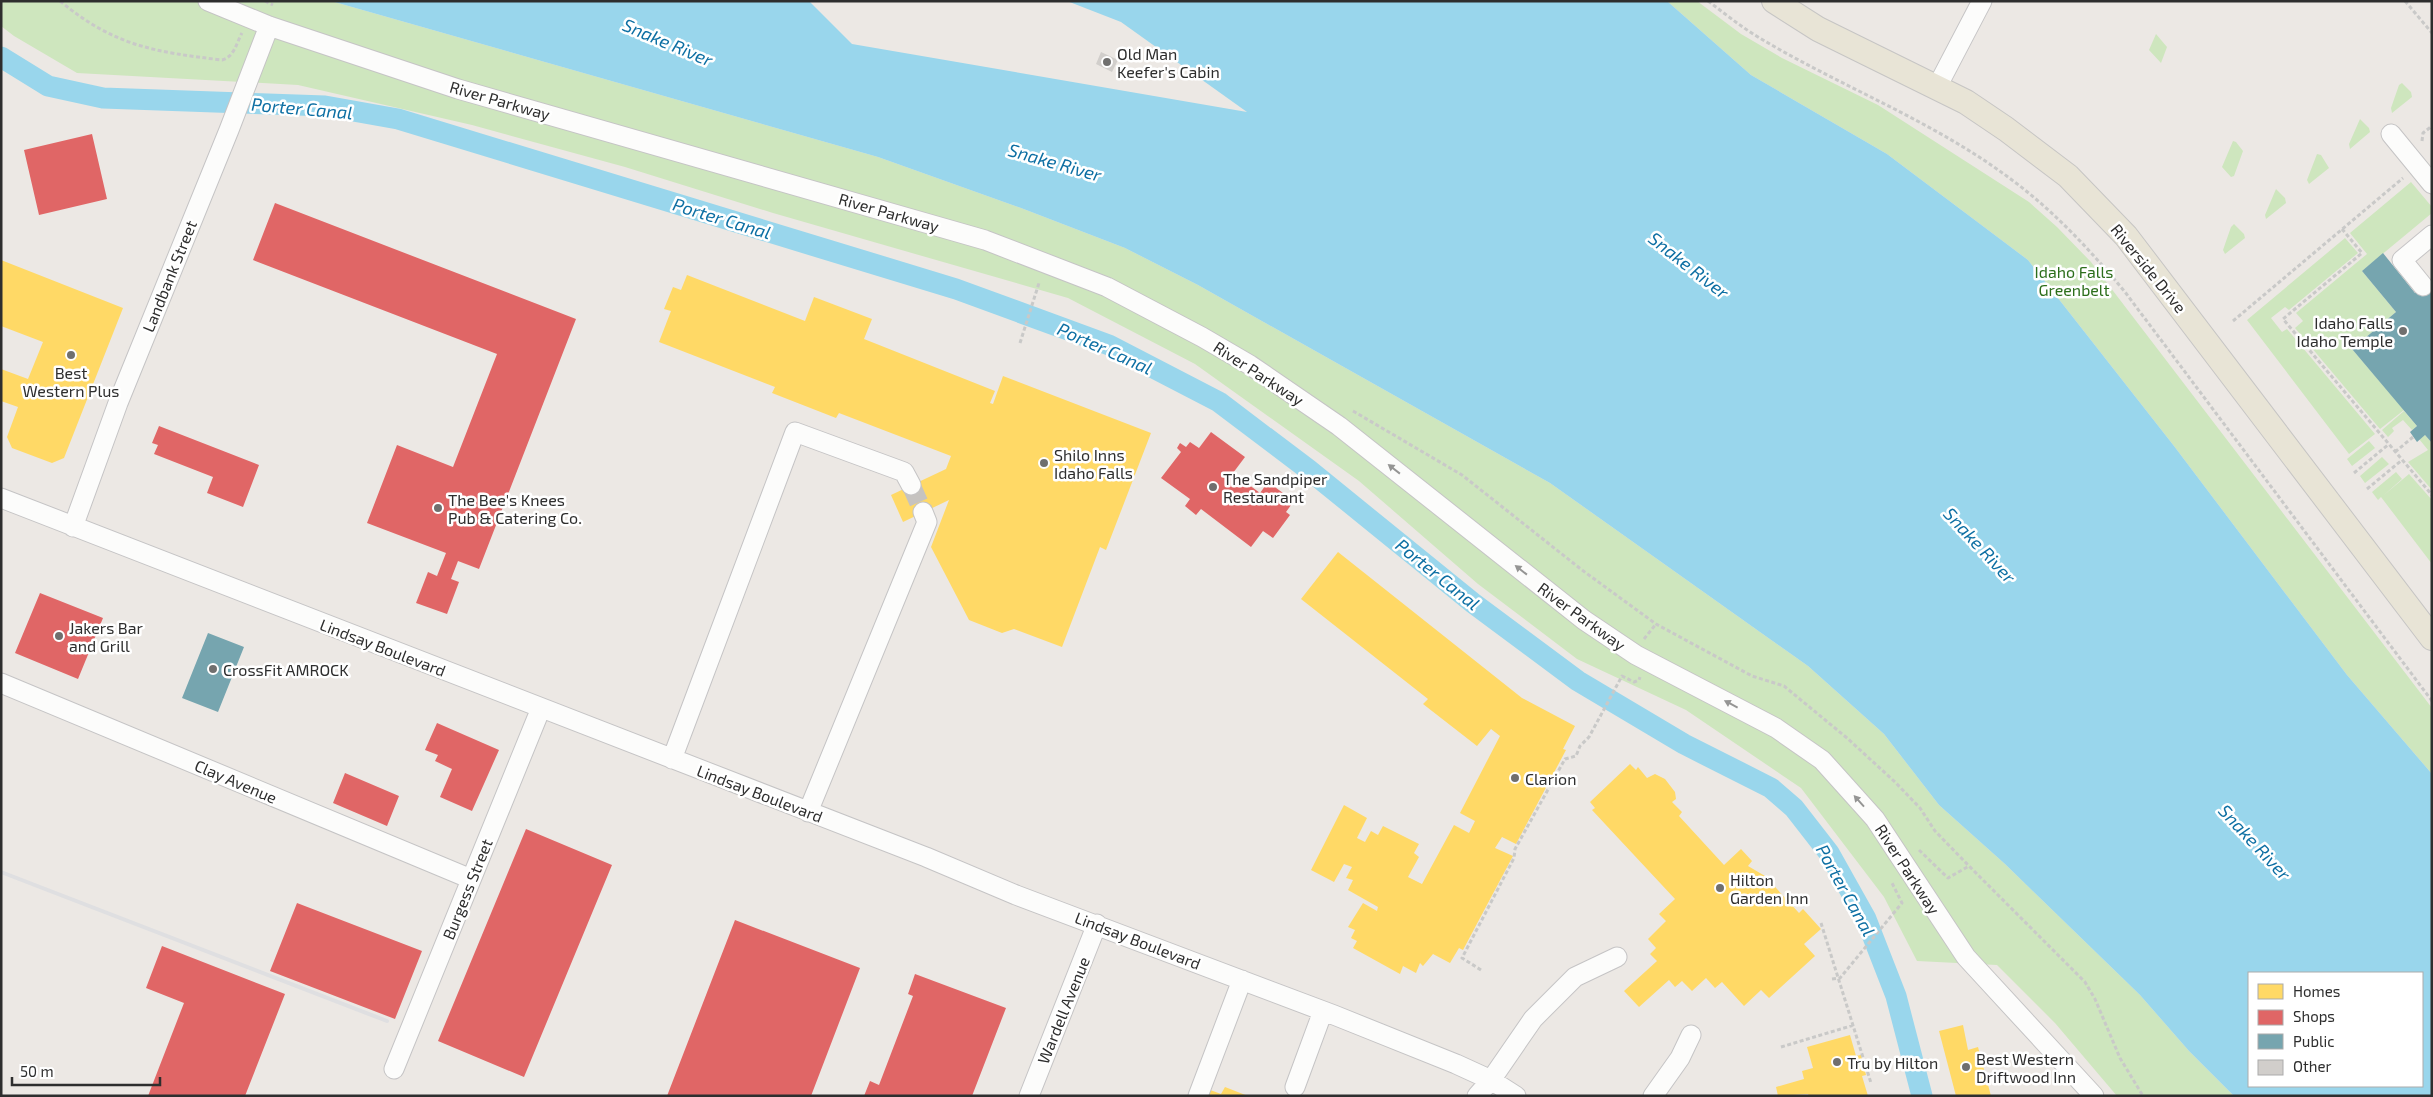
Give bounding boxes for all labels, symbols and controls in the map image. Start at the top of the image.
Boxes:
water label: Snake River [620,13,717,71]
place label: Old Man Keefer's Cabin [1117,44,1220,81]
marker: Old Man Keefer's Cabin [1101,56,1113,68]
street label: River Parkway [448,77,553,124]
water label: Porter Canal [250,93,354,123]
water label: Snake River [1006,138,1105,186]
street label: River Parkway [837,189,942,236]
water label: Porter Canal [670,193,774,243]
street label: Landbank Street [138,217,200,335]
street label: Riverside Drive [2107,220,2191,316]
water label: Snake River [1645,227,1734,304]
park label: Idaho Falls Greenbelt [2035,262,2113,299]
place label: Idaho Falls Idaho Temple [2297,313,2393,350]
water label: Porter Canal [1054,317,1156,379]
marker: Idaho Falls Idaho Temple [2397,325,2409,337]
street label: River Parkway [1210,337,1308,409]
marker: Best Western Plus [65,349,77,361]
place label: Best Western Plus [22,363,120,400]
place label: Shilo Inns Idaho Falls [1054,445,1133,482]
marker: Shilo Inns Idaho Falls [1038,457,1050,469]
one-way arrow [1388,464,1401,475]
place label: The Sandpiper Restaurant [1223,469,1328,506]
marker: The Sandpiper Restaurant [1207,481,1219,493]
place label: The Bee's Knees Pub & Catering Co. [448,490,582,527]
marker: The Bee's Knees Pub & Catering Co. [432,502,444,514]
water label: Snake River [1939,503,2021,588]
water label: Porter Canal [1392,533,1484,615]
one-way arrow [1515,565,1528,576]
street label: River Parkway [1535,578,1630,654]
street label: Lindsay Boulevard [317,614,449,680]
place label: Jakers Bar and Grill [69,618,144,655]
marker: Jakers Bar and Grill [53,630,65,642]
place label: CrossFit AMROCK [223,660,349,679]
marker: CrossFit AMROCK [207,663,219,675]
one-way arrow [1724,700,1738,708]
street label: Clay Avenue [192,755,280,807]
street label: Lindsay Boulevard [694,760,826,826]
place label: Clarion [1525,769,1576,788]
marker: Clarion [1509,772,1521,784]
one-way arrow [1854,795,1865,808]
water label: Snake River [2214,800,2296,885]
street label: River Parkway [1872,820,1944,918]
street label: Burgess Street [438,836,496,942]
water label: Porter Canal [1812,840,1880,940]
place label: Hilton Garden Inn [1730,870,1809,907]
marker: Hilton Garden Inn [1714,882,1726,894]
street label: Lindsay Boulevard [1072,907,1204,973]
street label: Wardell Avenue [1033,954,1093,1066]
legend [2248,972,2423,1087]
text: Homes [2293,982,2340,1000]
text: Shops [2293,1007,2335,1025]
text: Public [2293,1032,2334,1050]
place label: Best Western Driftwood Inn [1976,1049,2076,1086]
place label: Tru by Hilton [1847,1053,1938,1072]
scale bar [12,1054,160,1086]
marker: Tru by Hilton [1831,1056,1843,1068]
text: Other [2293,1057,2332,1075]
marker: Best Western Driftwood Inn [1960,1061,1972,1073]
text: 50 m [20,1062,54,1080]

